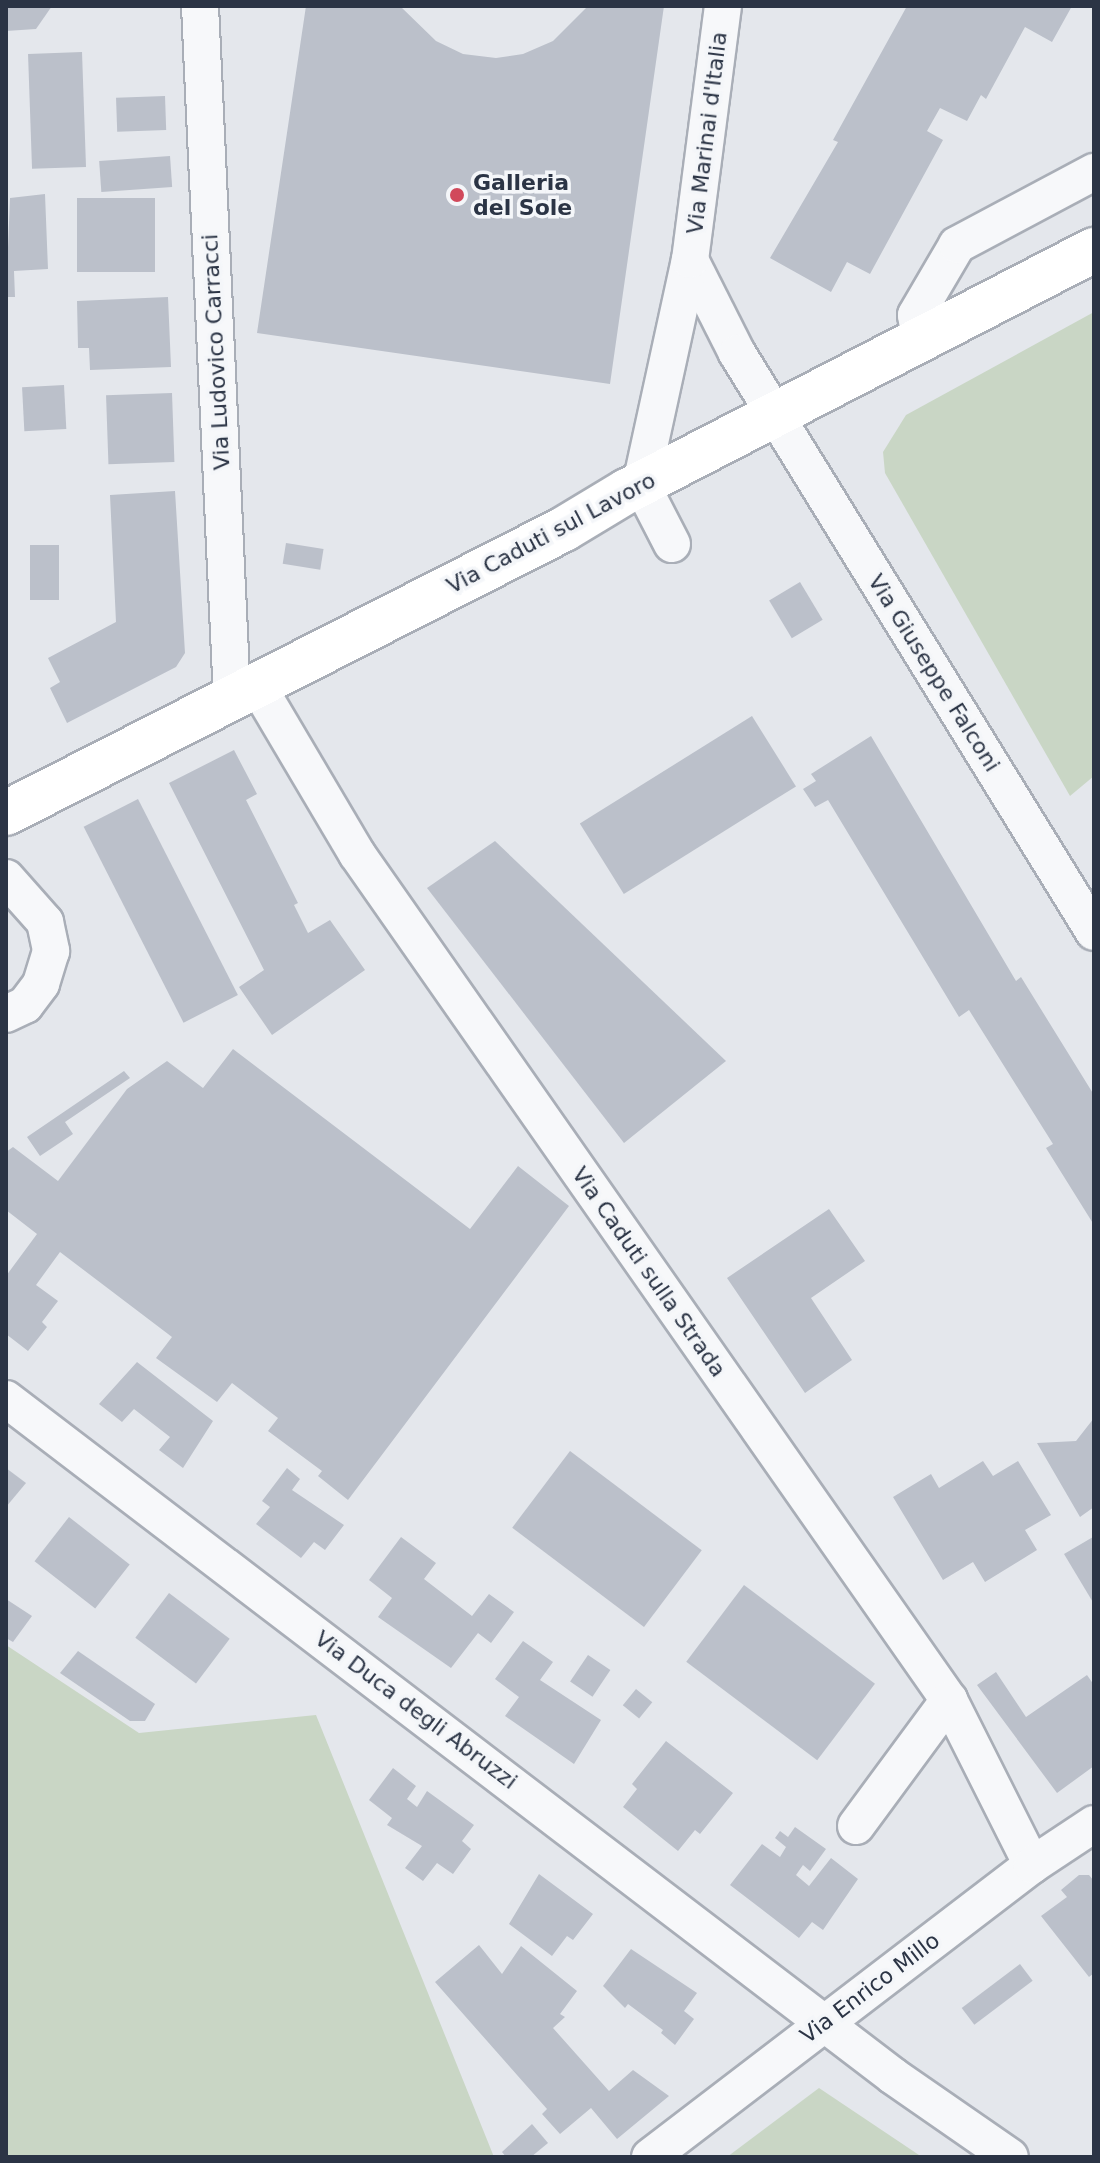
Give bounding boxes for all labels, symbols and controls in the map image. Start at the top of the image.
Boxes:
street label: Via Marinai d'Italia [681,30,733,236]
place label: Galleria del Sole [473,169,572,220]
marker: Galleria del Sole [448,186,466,204]
street label: Via Ludovico Carracci [197,233,235,471]
street label: Via Caduti sul Lavoro [442,467,660,599]
street label: Via Giuseppe Falconi [863,570,1005,776]
street label: Via Caduti sulla Strada [566,1162,732,1382]
street label: Via Duca degli Abruzzi [310,1625,522,1795]
street label: Via Enrico Millo [795,1927,945,2049]

